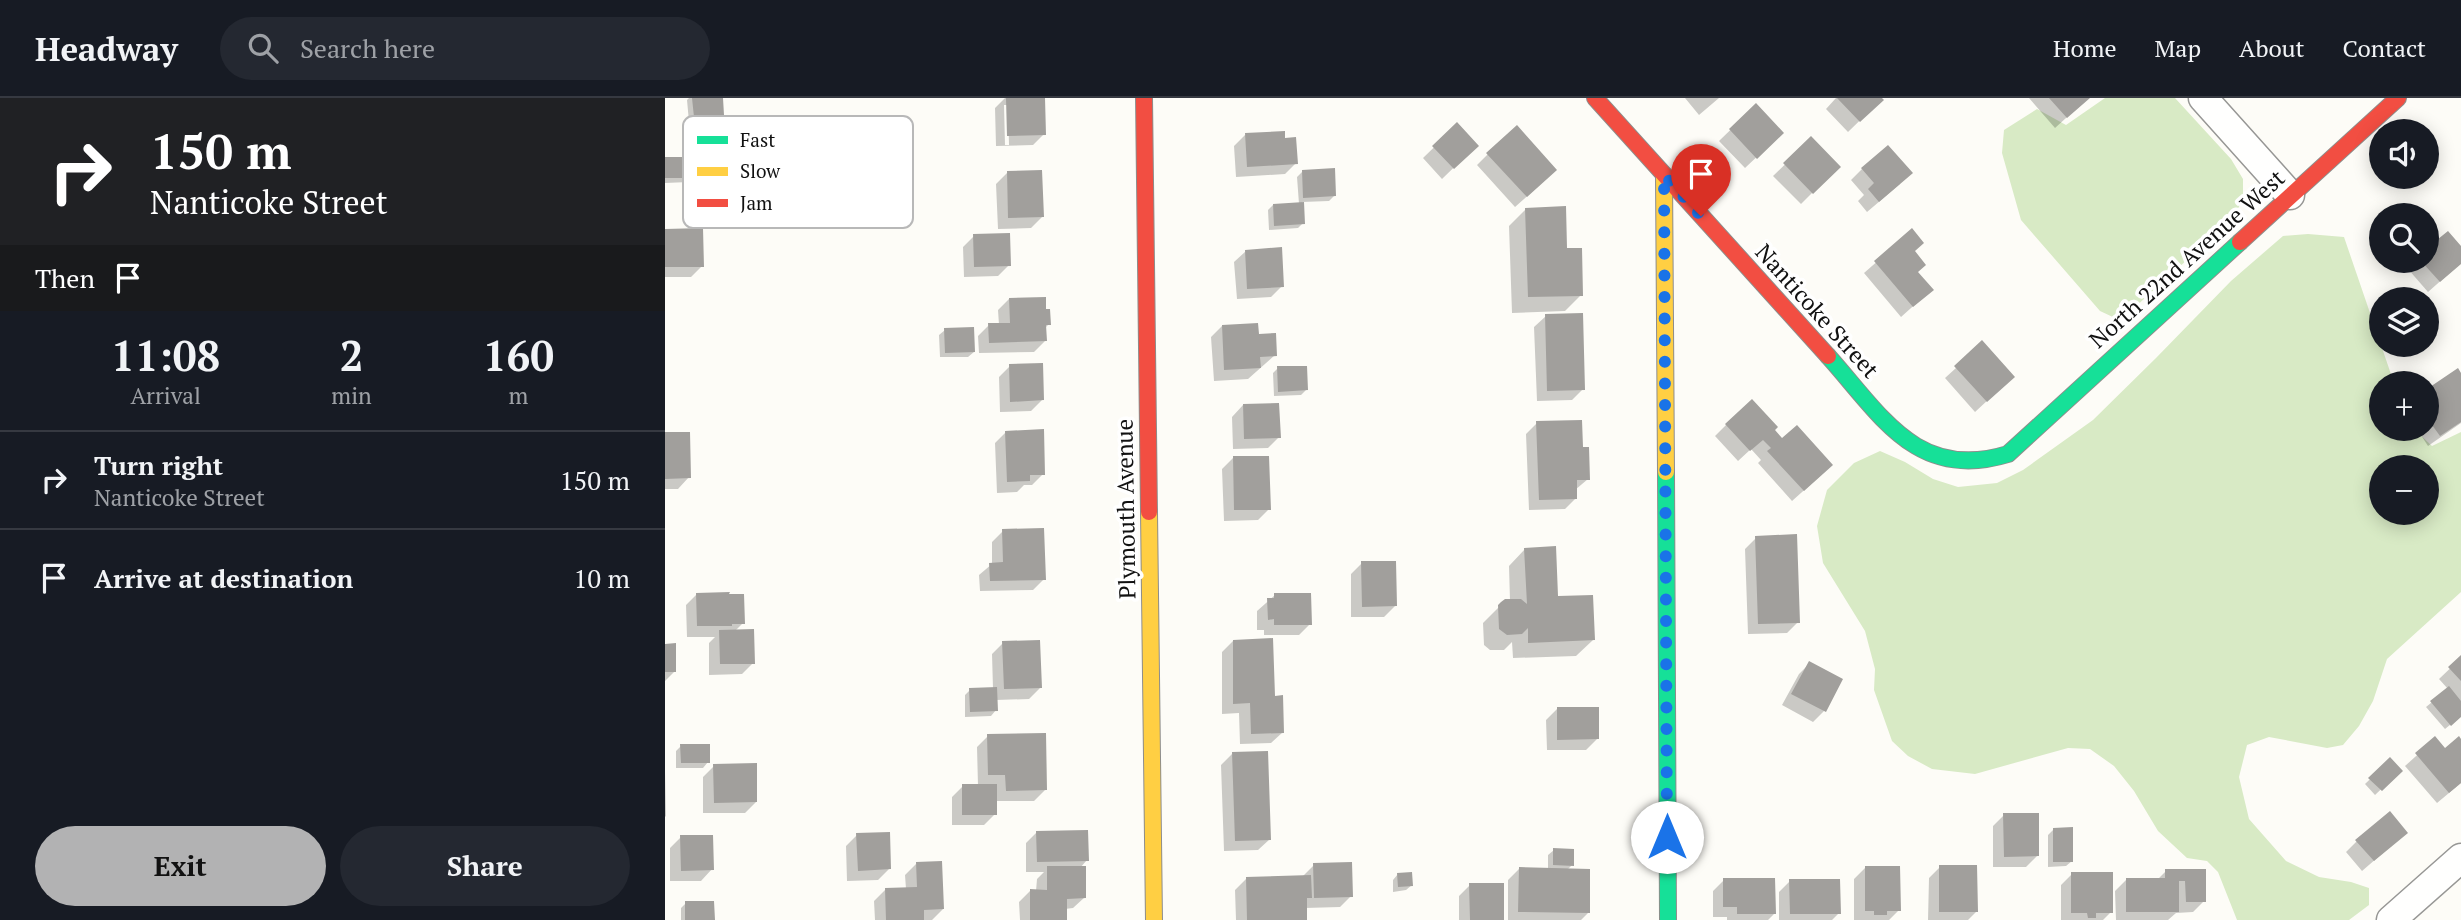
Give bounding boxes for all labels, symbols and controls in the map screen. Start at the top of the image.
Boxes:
search box [220,17,710,80]
text: Headway [35,27,178,70]
icon: search [244,29,282,67]
text: Search here [300,31,435,65]
text: Home [2053,32,2117,64]
text: Map [2155,32,2201,64]
text: About [2239,32,2305,64]
text: Contact [2343,32,2426,64]
legend [683,116,913,228]
text: 150 m [150,118,292,183]
map controls [2369,119,2439,525]
button: sound [2369,119,2439,189]
icon: right [35,126,126,217]
text: Fast [740,127,775,152]
pin [1671,144,1731,216]
icon: arrive [1682,155,1720,193]
text: Slow [740,158,781,183]
street label: North 22nd Avenue West [2082,162,2291,355]
text: Nanticoke Street [150,181,388,223]
text: Jam [740,190,773,215]
button: search [2369,203,2439,273]
street label: Nanticoke Street [1749,237,1886,385]
icon: arrive [109,259,147,297]
text: Then [35,261,95,295]
button: layers [2369,287,2439,357]
text: 11:08 [111,327,220,383]
text: 2 [340,327,363,383]
text: 160 [483,327,554,383]
button: + [2369,371,2439,441]
text: Arrival [130,380,201,411]
text: min [331,380,372,411]
text: m [508,380,528,411]
street label: Plymouth Avenue [1108,418,1143,600]
text: Turn right [94,448,223,482]
button: − [2369,455,2439,525]
icon: right [35,461,73,499]
text: 150 m [560,463,630,497]
text: Nanticoke Street [94,482,265,513]
icon: arrive [35,559,73,597]
text: Arrive at destination [94,561,353,595]
text: 10 m [574,561,630,595]
position arrow [1630,800,1704,874]
button: Exit [35,826,326,906]
button: Share [340,826,630,906]

